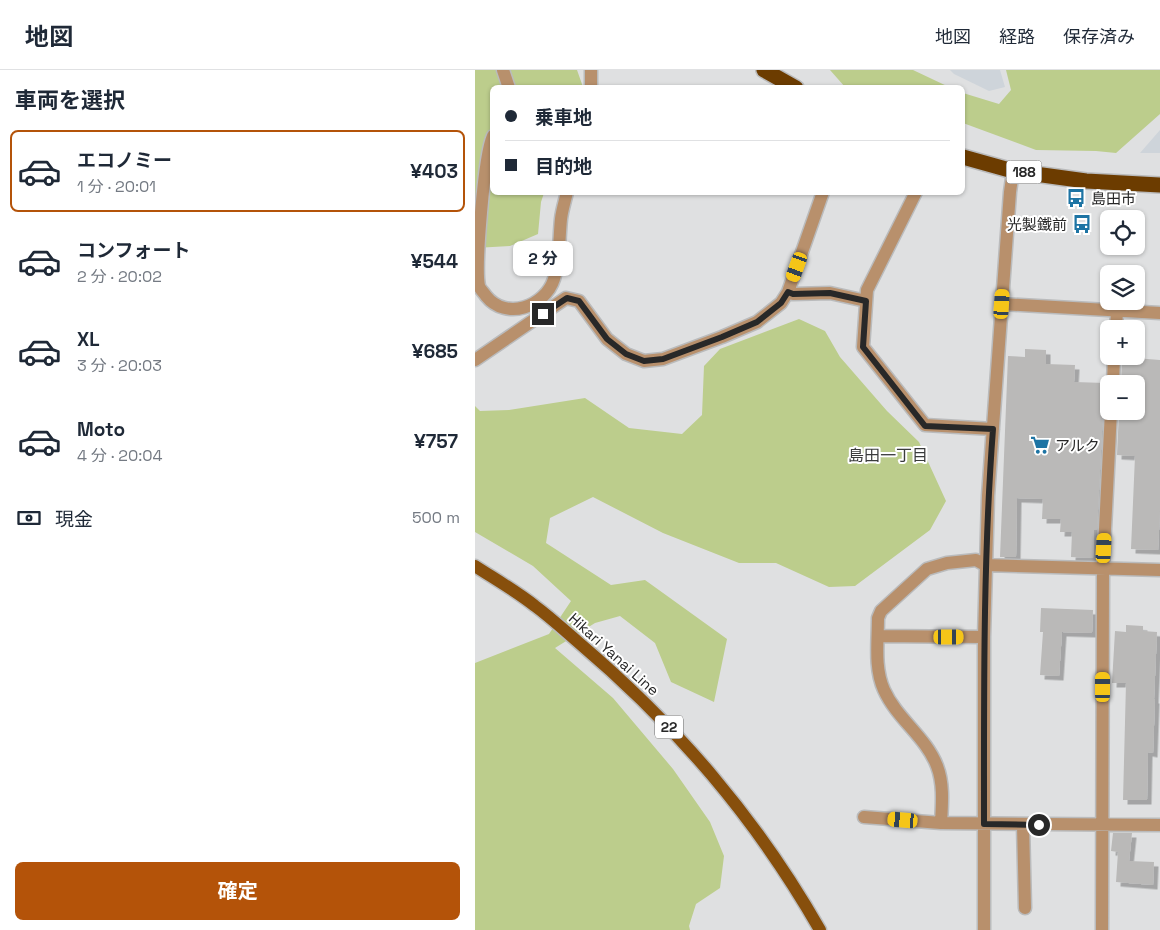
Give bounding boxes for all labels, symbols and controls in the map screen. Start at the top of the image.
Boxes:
text: 地図 [25,21,73,52]
text: 地図 [935,25,971,48]
text: 経路 [999,25,1035,48]
text: 保存済み [1063,25,1135,48]
text: 車両を選択 [15,86,125,114]
text: 乗車地 [535,105,592,130]
text: エコノミー [77,148,172,173]
icon: car [17,149,62,194]
text: 目的地 [535,154,592,179]
text: ¥403 [410,159,458,184]
road number: 188 [1007,160,1041,184]
text: 1 分 · 20:01 [77,176,156,197]
bus stop icon: 島田市 [1065,187,1087,209]
place label: 島田市 [1091,189,1136,208]
map controls [1100,210,1145,420]
button: locate [1100,210,1145,255]
bus stop icon: 光製鐵前 [1071,213,1093,235]
place label: 光製鐵前 [1007,215,1067,234]
text: コンフォート [77,238,190,263]
icon: car [17,239,62,284]
callout: 2 分 [513,242,573,276]
text: 2 分 [528,248,558,269]
text: ¥544 [411,249,458,274]
car [784,250,809,284]
button: layers [1100,265,1145,310]
text: 2 分 · 20:02 [77,266,162,287]
car [993,289,1010,319]
route end [532,303,554,325]
button: + [1100,320,1145,365]
text: XL [77,327,100,352]
icon: car [17,329,62,374]
text: ¥685 [412,339,458,364]
text: 3 分 · 20:03 [77,355,162,376]
button: − [1100,375,1145,420]
text: Moto [77,417,125,442]
icon: car [17,419,62,464]
text: ¥757 [414,429,458,454]
supermarket icon: アルク [1029,434,1051,456]
place label: アルク [1055,436,1100,455]
text: 4 分 · 20:04 [77,445,163,466]
district label: 島田一丁目 [848,445,928,466]
icon: cash [15,504,43,532]
text: 現金 [55,507,93,532]
text: 500 m [412,507,460,528]
car [1095,533,1112,563]
street label: Hikari Yanai Line [565,609,663,700]
car [934,630,964,645]
car [1095,672,1110,702]
road number: 22 [655,716,683,739]
car [887,811,918,829]
route start [1028,814,1050,836]
button: 確定 [15,862,460,920]

